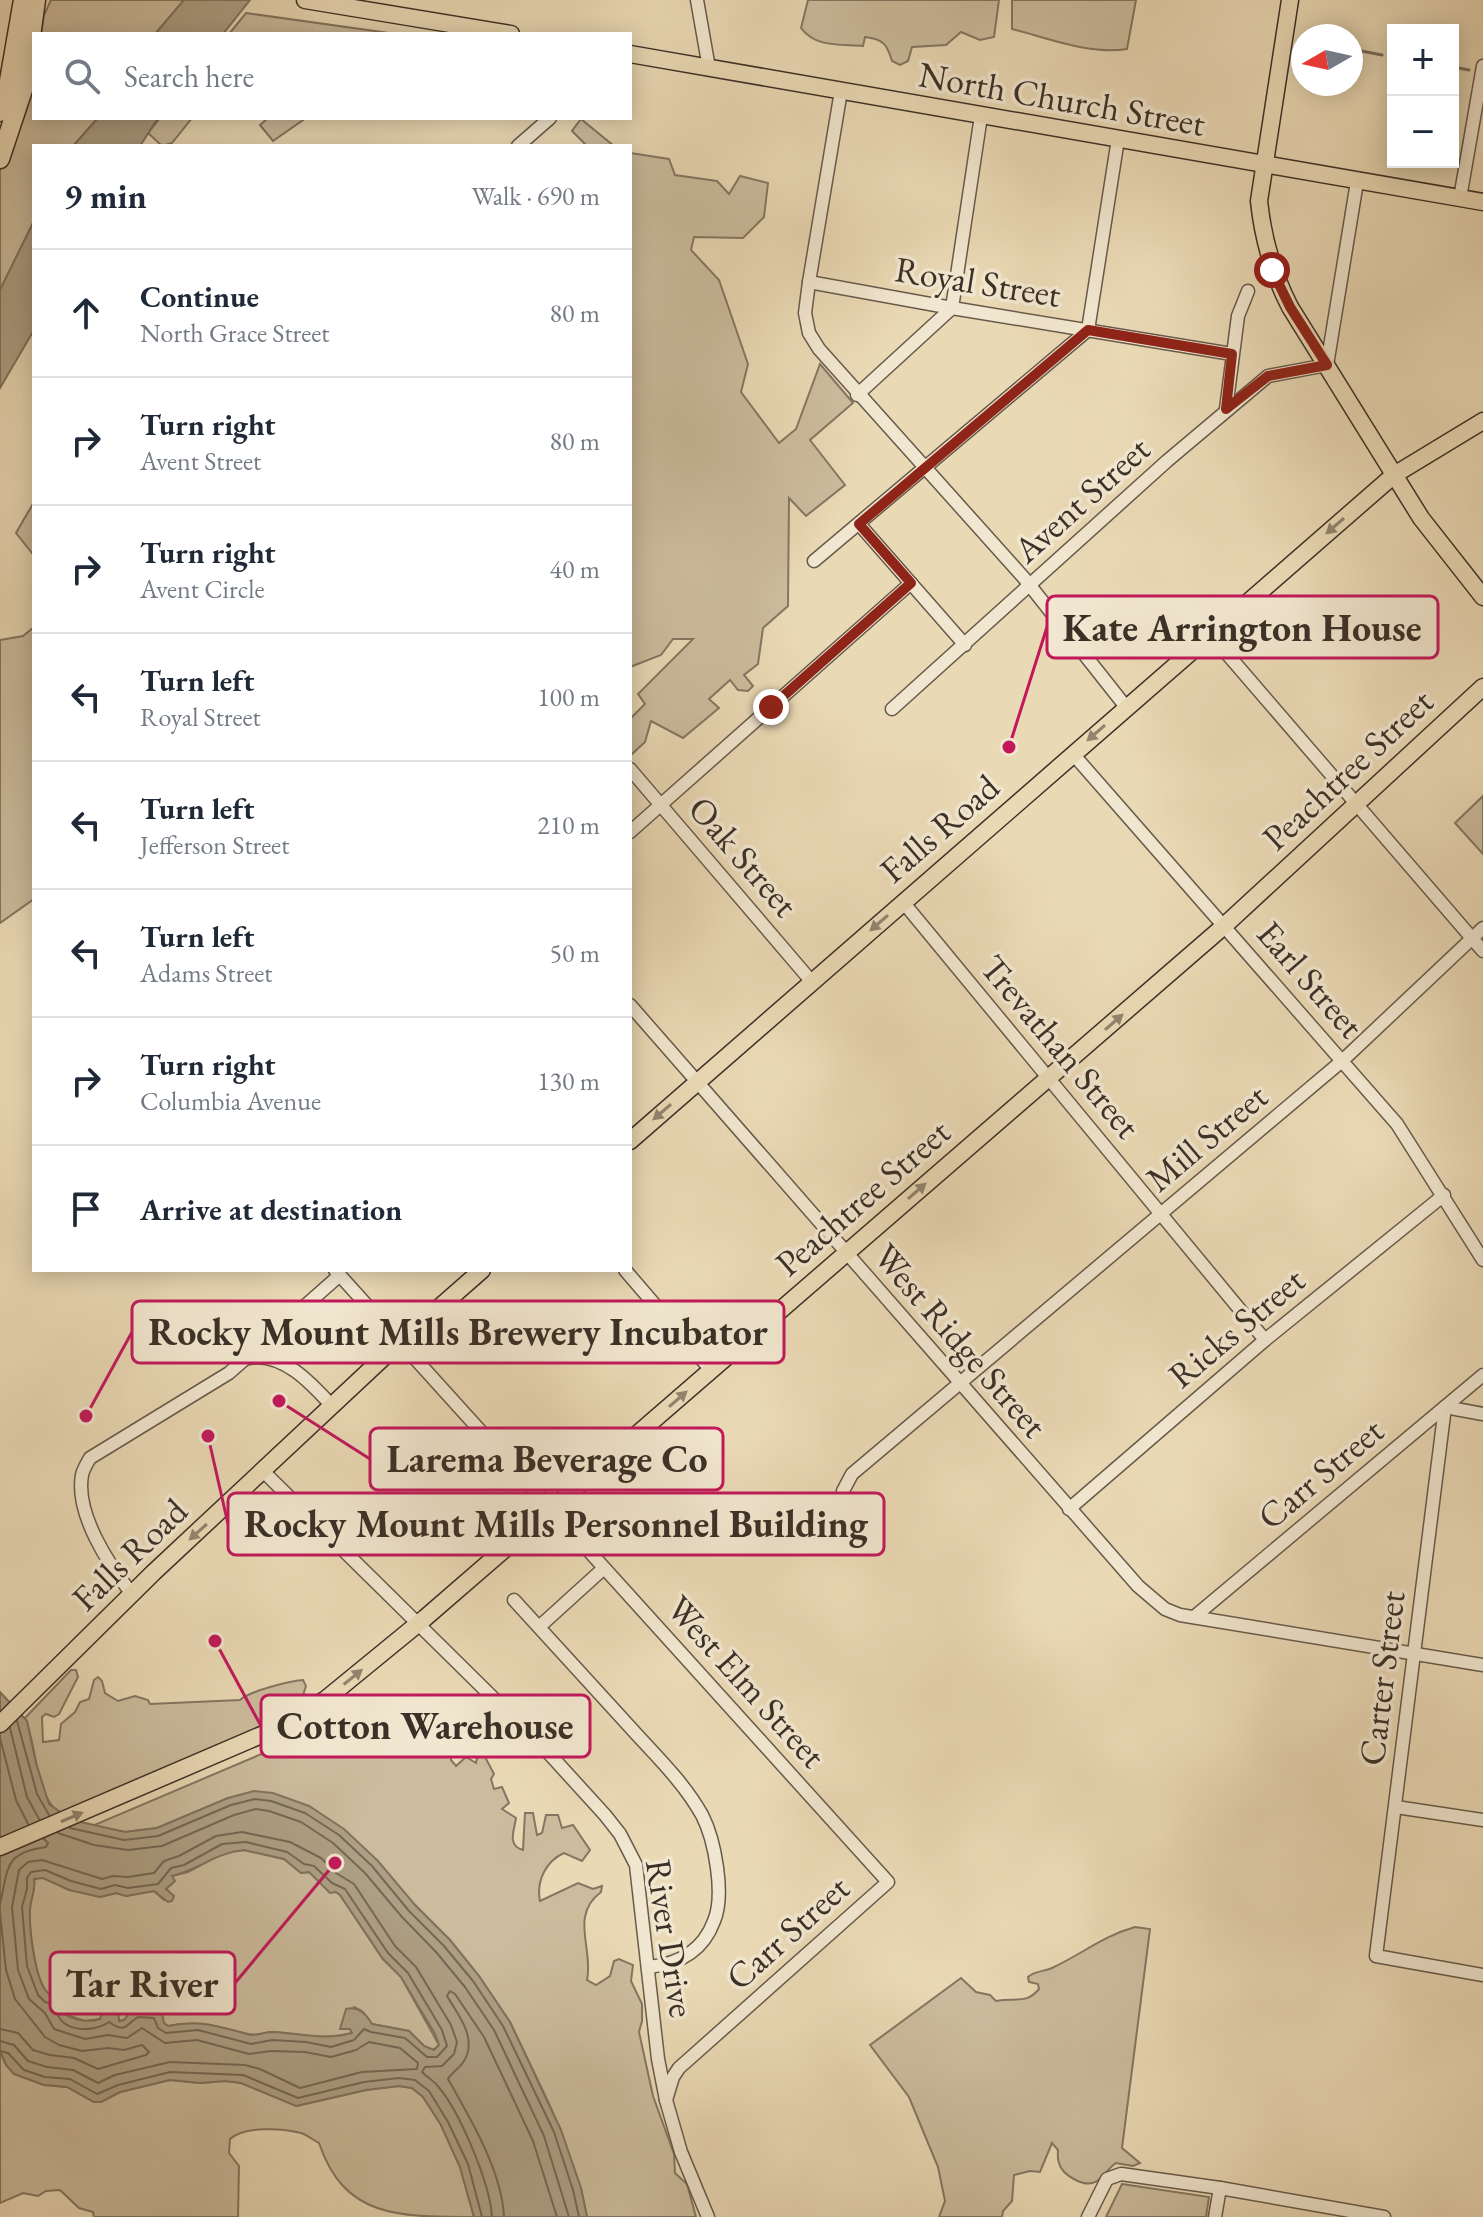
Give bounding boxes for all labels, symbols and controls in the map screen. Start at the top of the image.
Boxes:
north arrow [1291,24,1363,96]
map controls [1387,24,1459,168]
button: + [1387,24,1459,96]
search box [32,32,632,120]
street label: North Church Street [915,50,1209,147]
icon: search [60,54,104,98]
text: Search here [124,57,254,96]
button: − [1387,96,1459,168]
text: 9 min [64,174,147,218]
text: Walk · 690 m [472,179,600,213]
street label: Royal Street [892,245,1065,318]
route start [1254,252,1290,288]
text: Continue [140,277,259,316]
icon: ahead [64,291,108,335]
text: 80 m [550,296,600,330]
text: North Grace Street [140,316,329,350]
text: Turn right [140,405,276,444]
icon: right [64,419,108,463]
text: 80 m [550,424,600,458]
street label: Avent Street [1002,425,1160,574]
text: Avent Street [140,444,261,478]
one-way arrow [1325,517,1345,534]
text: Turn right [140,533,276,572]
icon: right [64,547,108,591]
text: 40 m [550,552,600,586]
text: Avent Circle [140,572,265,606]
callout: Kate Arrington House [1047,596,1438,658]
text: Kate Arrington House [1062,603,1422,652]
text: Turn left [140,661,254,700]
icon: left [64,675,108,719]
street label: Peachtree Street [1252,678,1443,861]
text: 100 m [537,680,600,714]
route end [753,689,789,725]
text: Royal Street [140,700,261,734]
one-way arrow [1086,724,1106,741]
street label: Falls Road [870,763,1009,893]
street label: Oak Street [678,786,809,927]
text: Turn left [140,789,254,828]
icon: left [64,803,108,847]
text: 210 m [537,808,600,842]
text: Jefferson Street [140,828,289,862]
street label: Earl Street [1247,911,1375,1048]
one-way arrow [870,913,889,931]
text: Turn left [140,917,254,956]
icon: left [64,931,108,975]
text: 50 m [550,936,600,970]
street label: Trevathan Street [970,945,1152,1148]
text: Adams Street [140,956,272,990]
one-way arrow [1103,1014,1123,1031]
text: Turn right [140,1045,276,1084]
icon: right [64,1059,108,1103]
text: 130 m [537,1064,600,1098]
street label: Mill Street [1136,1072,1277,1202]
text: Columbia Avenue [140,1084,321,1118]
one-way arrow [653,1103,672,1121]
street label: Peachtree Street [765,1108,960,1286]
one-way arrow [907,1183,926,1201]
icon: arrive [64,1187,108,1231]
text: Arrive at destination [140,1190,402,1229]
street label: West Ridge Street [863,1233,1058,1448]
street label: Ricks Street [1158,1256,1315,1398]
callout: Rocky Mount Mills Brewery Incubator [132,1301,784,1363]
text: Rocky Mount Mills Brewery Incubator [148,1307,768,1356]
one-way arrow [669,1390,688,1408]
street label: Carr Street [1248,1407,1394,1540]
callout: Larema Beverage Co [370,1428,723,1490]
text: Larema Beverage Co [386,1434,708,1483]
street label: Falls Road [62,1487,198,1621]
callout: Rocky Mount Mills Personnel Building [228,1493,884,1555]
text: Rocky Mount Mills Personnel Building [244,1499,869,1548]
one-way arrow [189,1522,208,1540]
street label: West Elm Street [657,1585,837,1778]
street label: Carter Street [1347,1587,1416,1768]
one-way arrow [343,1669,363,1686]
callout: Cotton Warehouse [261,1695,590,1757]
text: Cotton Warehouse [276,1701,574,1750]
one-way arrow [60,1810,84,1823]
street label: River Drive [635,1856,706,2021]
street label: Carr Street [716,1864,859,2000]
callout: Tar River [50,1952,235,2014]
text: Tar River [65,1959,219,2008]

